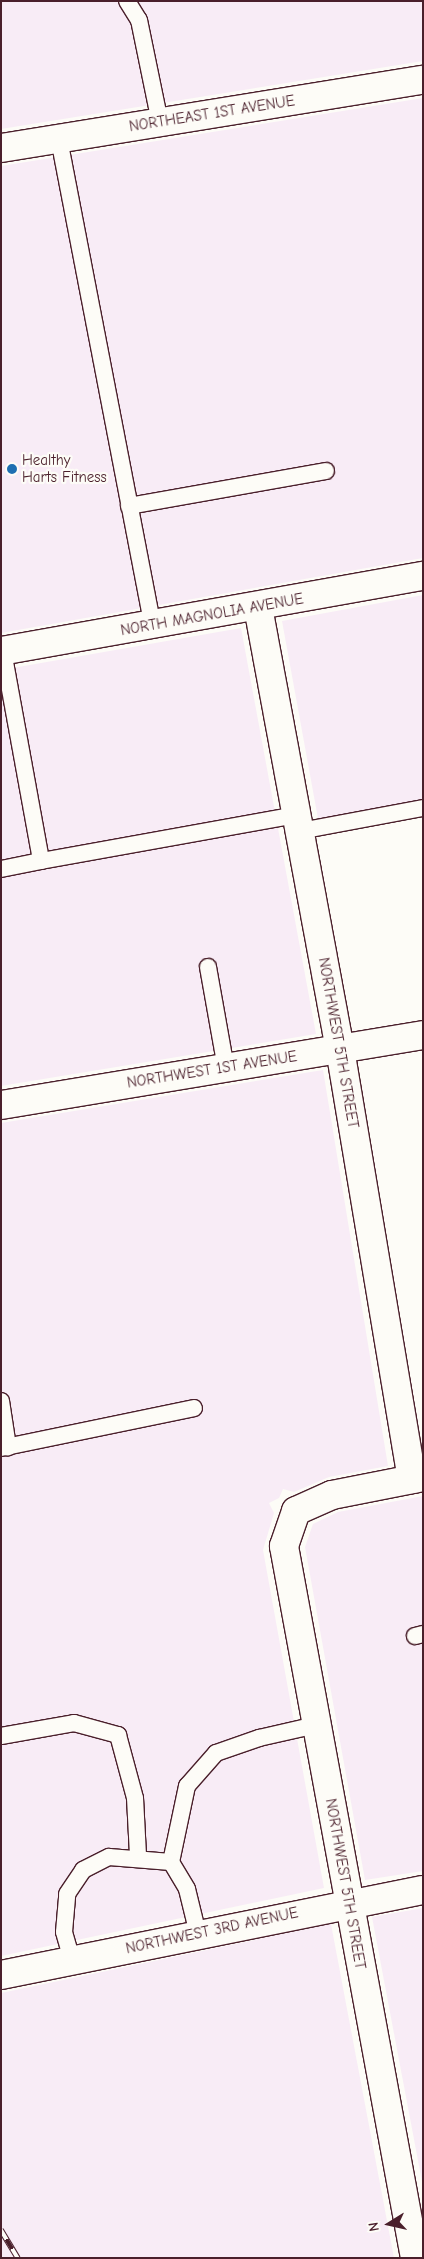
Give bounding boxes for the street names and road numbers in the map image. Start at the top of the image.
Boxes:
street label: NORTHEAST 1ST AVENUE [128,92,296,136]
street label: NORTH MAGNOLIA AVENUE [119,590,305,640]
street label: NORTHWEST 5TH STREET [314,956,362,1130]
street label: NORTHWEST 1ST AVENUE [126,1048,298,1092]
street label: NORTHWEST 5TH STREET [321,1797,369,1971]
street label: NORTHWEST 3RD AVENUE [124,1904,300,1958]

